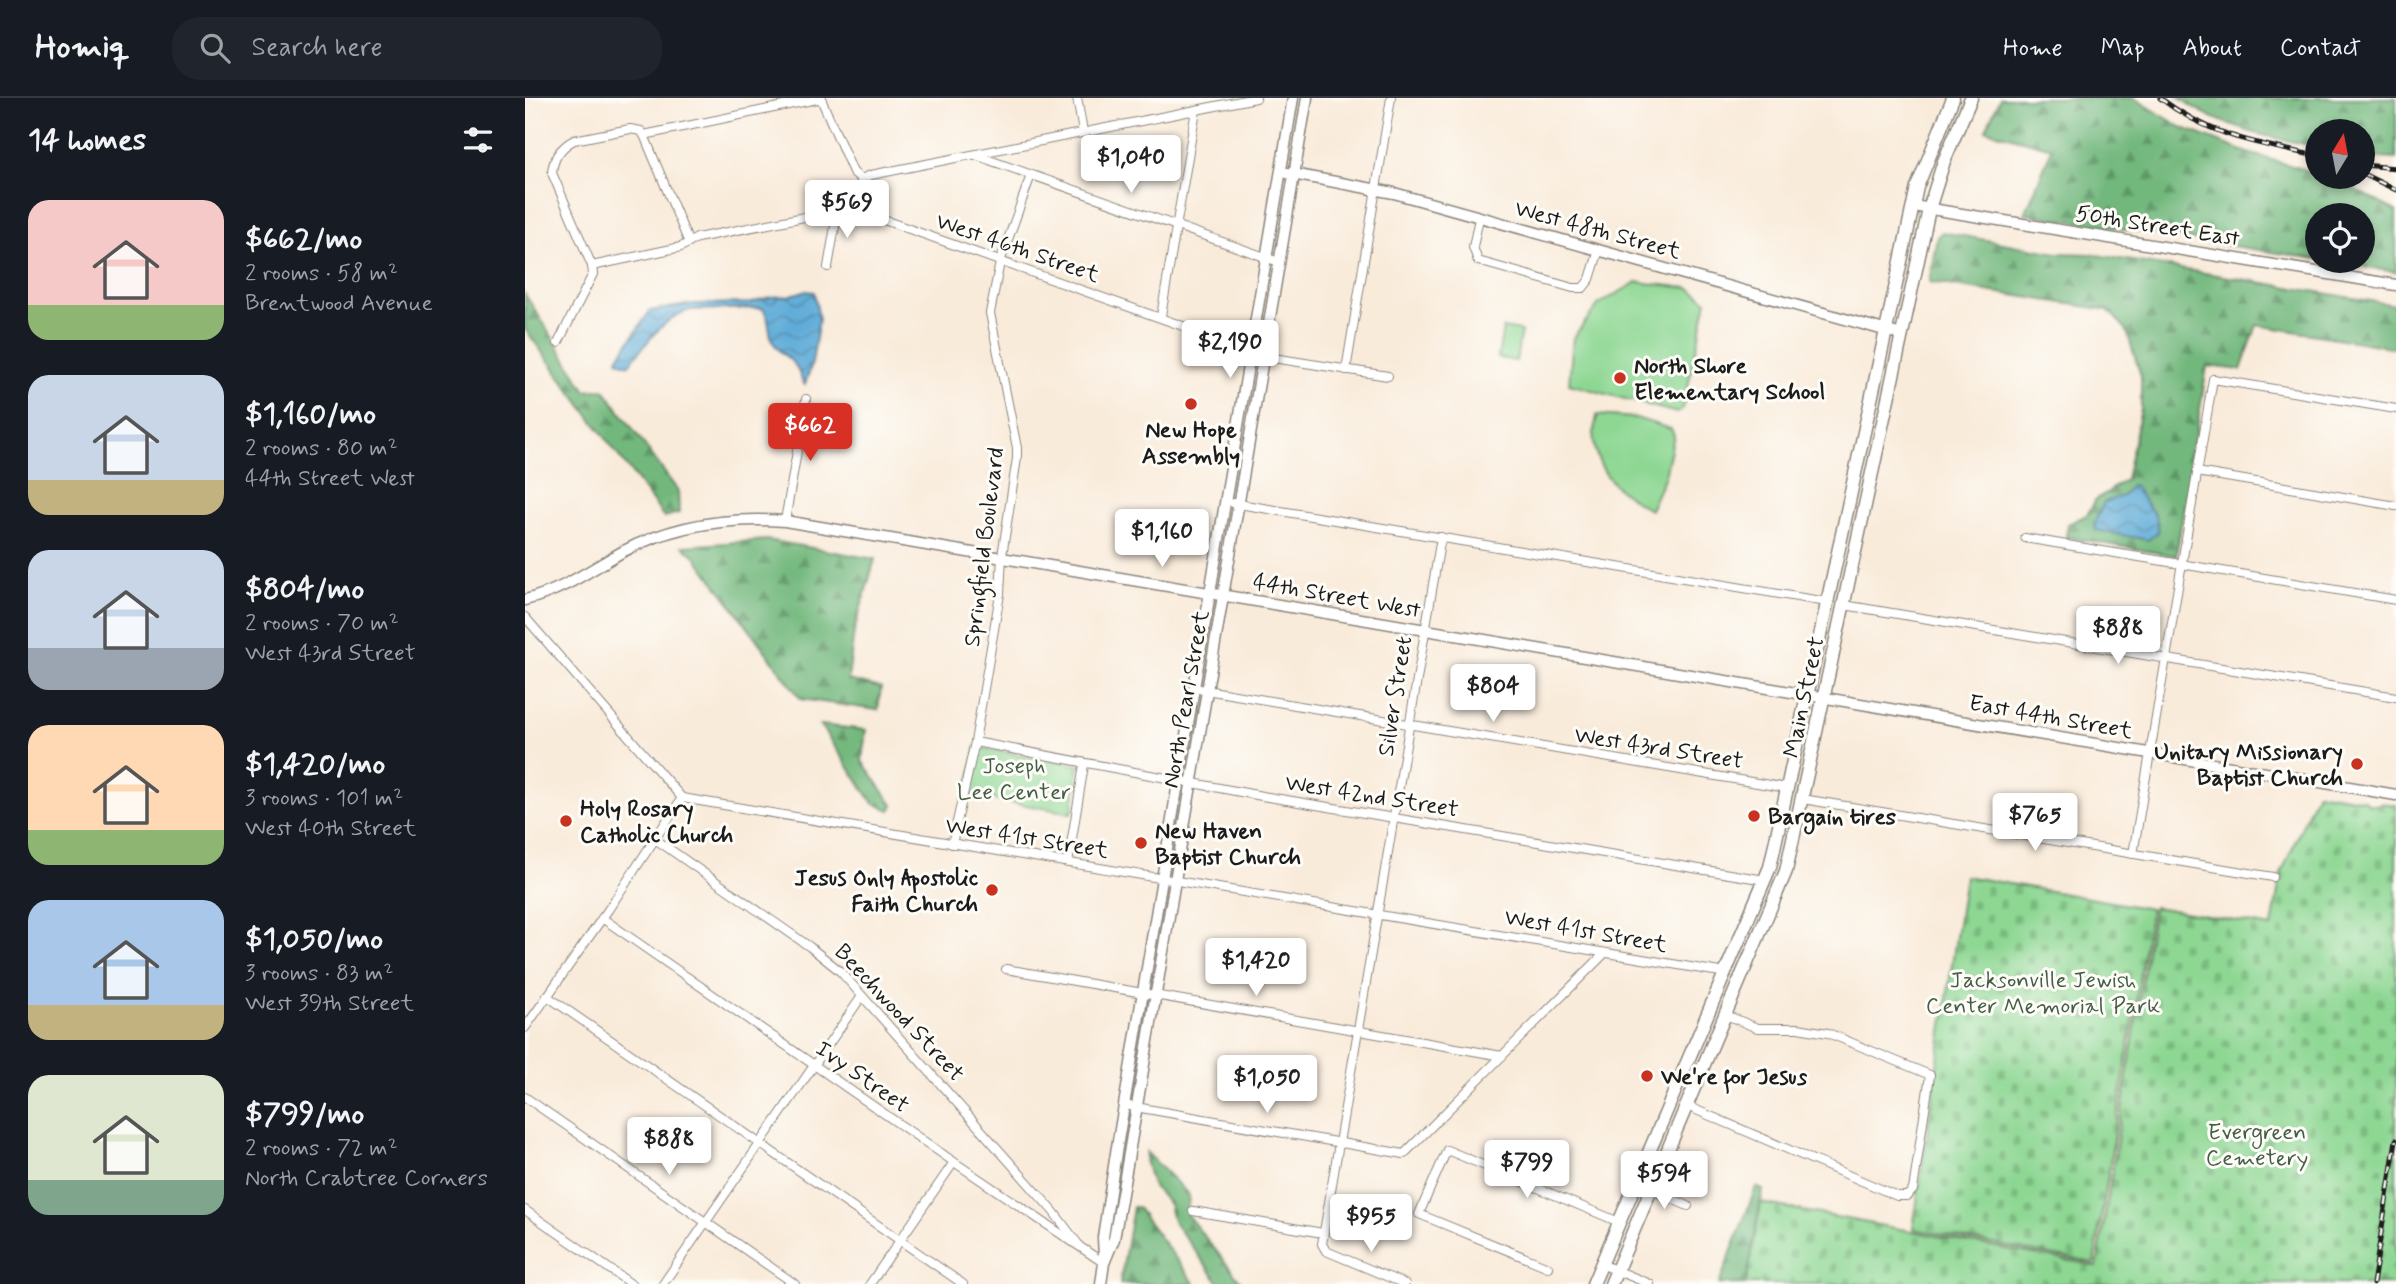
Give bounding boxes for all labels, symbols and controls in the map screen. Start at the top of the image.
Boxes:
search box [172,17,662,80]
text: Homiq [35,26,130,70]
icon: search [196,29,234,67]
text: Search here [252,31,382,65]
text: Home [2003,33,2063,64]
text: Map [2101,33,2145,64]
text: About [2183,33,2242,64]
text: Contact [2280,33,2361,64]
north arrow [2305,119,2375,189]
map controls [2305,119,2375,273]
text: 14 homes [28,121,146,160]
icon: filters [459,121,497,159]
pin: $1,040 [1074,136,1188,195]
text: $1,040 [1097,143,1165,173]
pin: $569 [806,180,888,240]
text: $569 [821,188,873,218]
street label: West 48th Street [1511,194,1684,268]
street label: 50th Street East [2074,199,2242,255]
button: locate [2305,203,2375,273]
street label: West 46th Street [932,207,1103,291]
text: $662/mo [245,220,362,259]
icon: home [84,228,168,312]
text: 2 rooms · 58 m² [245,259,398,289]
text: Brentwood Avenue [245,289,433,319]
pin: $2,190 [1173,320,1287,380]
text: $2,190 [1198,328,1262,358]
place label: North Shore Elementary School [1634,352,1825,408]
marker: North Shore Elementary School [1612,370,1628,386]
text: $1,160/mo [245,395,376,434]
marker: New Hope Assembly [1183,396,1199,412]
icon: home [84,403,168,487]
pin: $662 [769,404,851,463]
text: $662 [784,411,836,441]
place label: New Hope Assembly [1142,416,1240,472]
text: 2 rooms · 80 m² [245,434,398,464]
street label: Springfield Boulevard [958,446,1014,649]
text: 44th Street West [245,464,415,494]
pin: $1,160 [1105,510,1219,569]
text: $1,160 [1131,517,1193,547]
street label: 44th Street West [1250,567,1423,627]
text: $804/mo [245,570,364,609]
icon: home [84,578,168,662]
pin: $888 [2077,606,2159,666]
street label: North Pearl Street [1157,608,1217,791]
text: 2 rooms · 70 m² [245,609,399,639]
text: $888 [2092,614,2144,644]
street label: Silver Street [1372,634,1420,759]
street label: Main Street [1777,634,1832,761]
text: West 43rd Street [245,639,416,669]
pin: $804 [1452,664,1534,724]
text: $804 [1466,672,1520,702]
street label: East 44th Street [1967,689,2135,747]
street label: West 43rd Street [1572,721,1745,777]
place label: Unitary Missionary Baptist Church [2154,738,2343,794]
text: $1,420/mo [245,745,385,784]
park label: Joseph Lee Center [957,752,1071,808]
icon: home [84,753,168,837]
marker: Unitary Missionary Baptist Church [2349,756,2365,772]
street label: West 42nd Street [1283,768,1461,826]
text: 3 rooms · 101 m² [245,784,403,814]
pin: $765 [1994,794,2076,853]
place label: Holy Rosary Catholic Church [580,795,733,851]
text: $765 [2008,801,2062,831]
place label: Bargain tires [1768,803,1897,835]
marker: Bargain tires [1746,808,1762,824]
street label: West 41st Street [943,811,1111,867]
marker: Holy Rosary Catholic Church [558,813,574,829]
text: West 40th Street [245,814,416,844]
place label: New Haven Baptist Church [1155,817,1301,873]
marker: New Haven Baptist Church [1133,835,1149,851]
place label: Jesus Only Apostolic Faith Church [794,864,979,920]
marker: Jesus Only Apostolic Faith Church [984,882,1000,898]
street label: West 41st Street [1502,903,1670,961]
text: $1,050/mo [245,920,383,959]
icon: home [84,928,168,1012]
street label: Beechwood Street [827,938,970,1089]
pin: $1,420 [1199,939,1313,998]
text: $1,420 [1221,946,1291,976]
text: 3 rooms · 83 m² [245,959,393,989]
park label: Jacksonville Jewish Center Memorial Park [1926,966,2160,1022]
text: West 39th Street [245,989,414,1019]
street label: Ivy Street [809,1034,915,1121]
pin: $1,050 [1210,1056,1324,1115]
text: $1,050 [1233,1063,1301,1093]
place label: We're for Jesus [1660,1063,1808,1094]
marker: We're for Jesus [1639,1068,1655,1084]
text: $799/mo [245,1095,364,1134]
icon: home [84,1103,168,1187]
pin: $888 [628,1118,710,1177]
park label: Evergreen Cemetery [2206,1118,2308,1174]
text: $888 [643,1125,695,1155]
text: 2 rooms · 72 m² [245,1134,398,1164]
pin: $799 [1486,1140,1568,1200]
text: $799 [1500,1148,1554,1178]
pin: $594 [1623,1152,1705,1211]
text: $594 [1637,1159,1691,1189]
text: North Crabtree Corners [245,1164,488,1194]
pin: $955 [1330,1194,1412,1254]
text: $955 [1346,1202,1396,1232]

